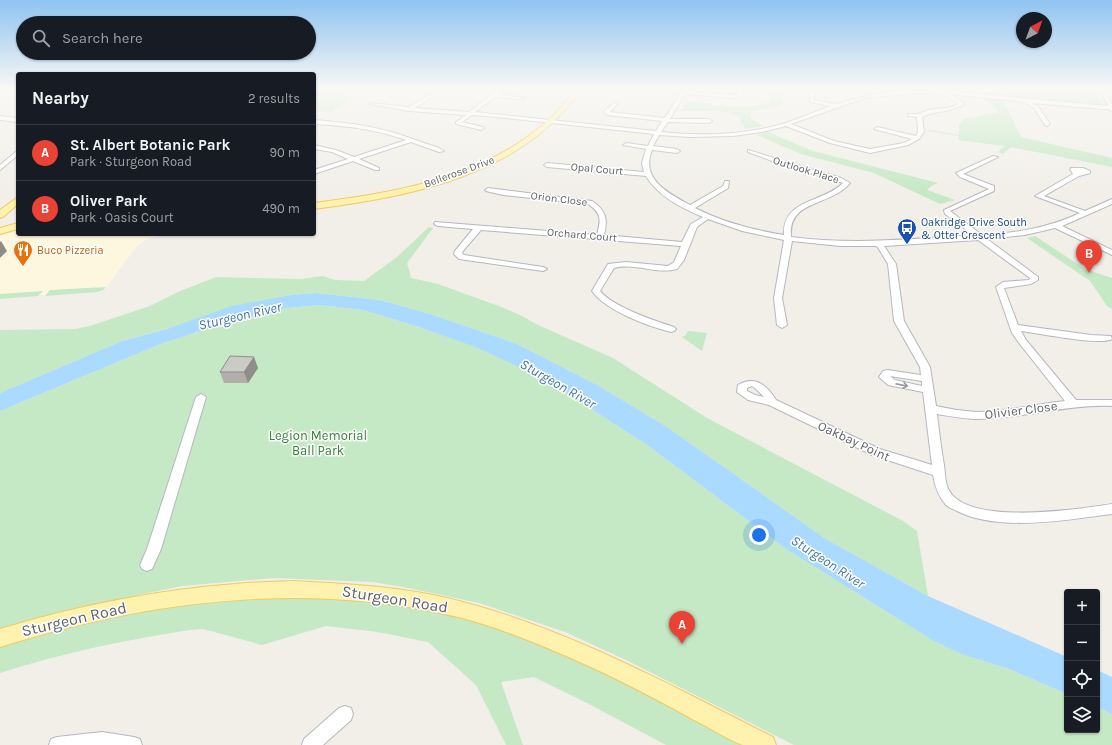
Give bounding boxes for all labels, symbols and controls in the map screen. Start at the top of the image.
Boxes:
north arrow [1016,12,1052,48]
search box [16,16,316,60]
icon: search [30,27,52,49]
text: Search here [62,29,143,47]
text: Nearby [32,88,89,108]
text: 2 results [248,91,300,106]
text: St. Albert Botanic Park [70,136,230,154]
text: A [41,145,49,160]
text: 90 m [269,145,300,160]
street label: Bellerose Drive [422,153,496,191]
text: Park · Sturgeon Road [70,154,192,169]
street label: Outlook Place [771,154,841,186]
street label: Opal Court [570,160,624,178]
street label: Orion Close [530,189,588,209]
text: Oliver Park [70,192,147,210]
text: B [41,201,49,216]
text: 490 m [262,201,300,216]
text: Park · Oasis Court [70,210,174,225]
place label: Oakridge Drive South & Otter Crescent [921,216,1027,242]
bus stop icon: Oakridge Drive South & Otter Crescent [896,217,918,245]
street label: Orchard Court [547,225,617,245]
restaurant icon: Buco Pizzeria [12,239,34,267]
pin: B [1076,240,1102,273]
place label: Buco Pizzeria [37,244,104,257]
water label: Sturgeon River [197,298,284,334]
water label: Sturgeon River [517,355,600,413]
one-way arrow [895,381,908,389]
street label: Olivier Close [984,398,1058,422]
street label: Oakbay Point [816,418,893,464]
park label: Legion Memorial Ball Park [269,428,367,458]
your location [749,525,769,545]
water label: Sturgeon River [788,532,869,593]
street label: Sturgeon Road [341,581,449,617]
map controls [1064,589,1100,733]
button: + [1064,589,1100,625]
street label: Sturgeon Road [20,598,128,640]
pin: A [669,611,695,644]
button: − [1064,625,1100,661]
button: locate [1064,661,1100,697]
button: layers [1064,697,1100,733]

